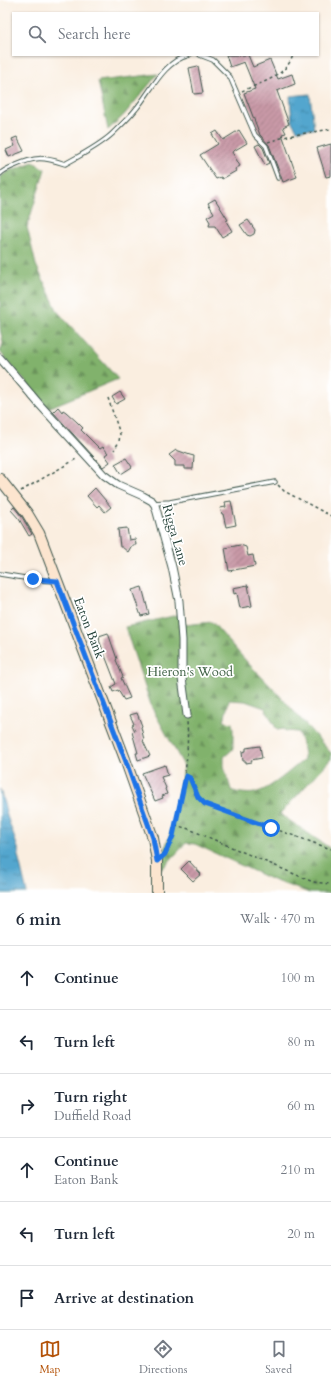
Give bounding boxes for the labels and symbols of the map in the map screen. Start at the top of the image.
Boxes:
street label: Rigga Lane [158,502,192,568]
route end [24,570,42,588]
street label: Eaton Bank [69,595,109,661]
park label: Hieron's Wood [147,663,233,681]
route start [262,819,280,837]

